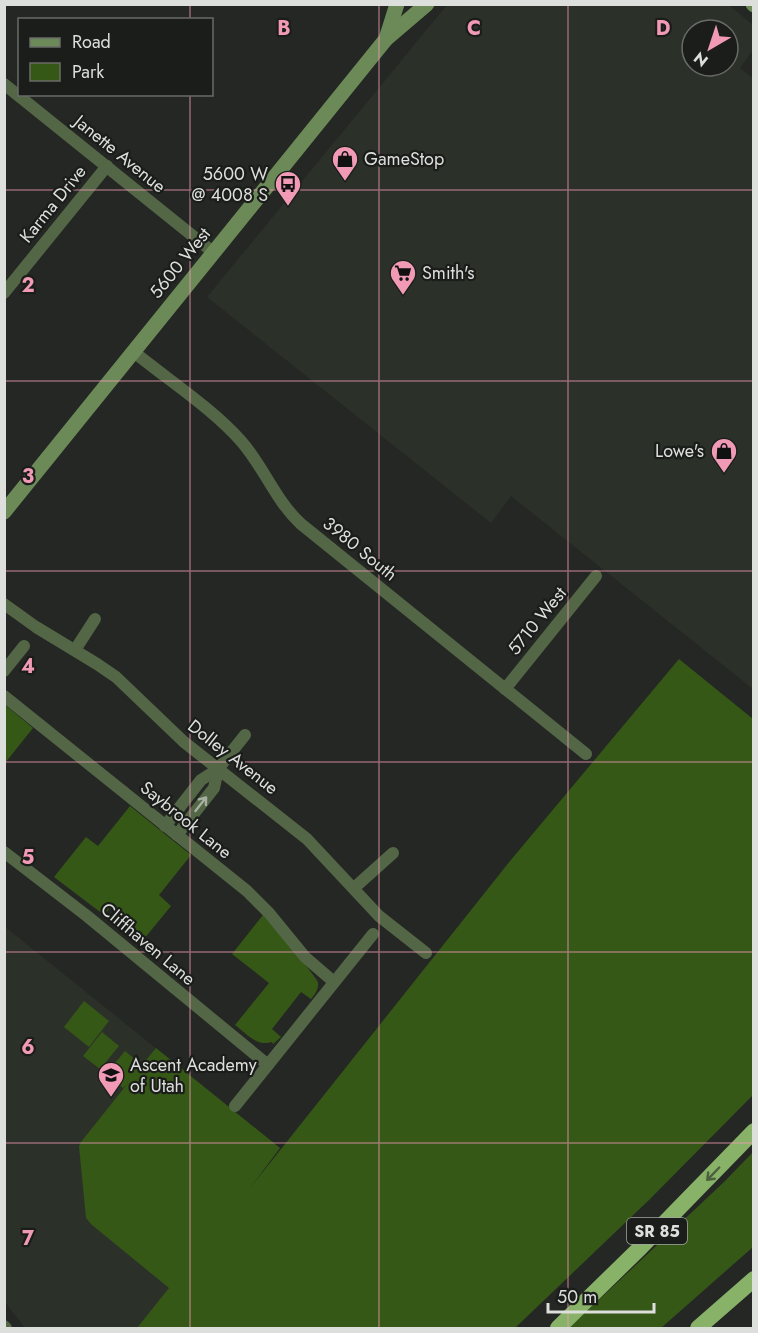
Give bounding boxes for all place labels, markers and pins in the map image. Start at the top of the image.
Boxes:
shop icon: GameStop [330,144,360,182]
place label: GameStop [364,146,444,172]
place label: 5600 W @ 4008 S [192,161,268,208]
bus stop icon: 5600 W @ 4008 S [273,169,303,207]
supermarket icon: Smith's [388,258,418,296]
place label: Smith's [422,260,474,286]
shop icon: Lowe's [709,436,739,474]
place label: Lowe's [655,438,704,464]
place label: Ascent Academy of Utah [130,1052,257,1099]
school or university icon: Ascent Academy of Utah [96,1060,126,1098]

